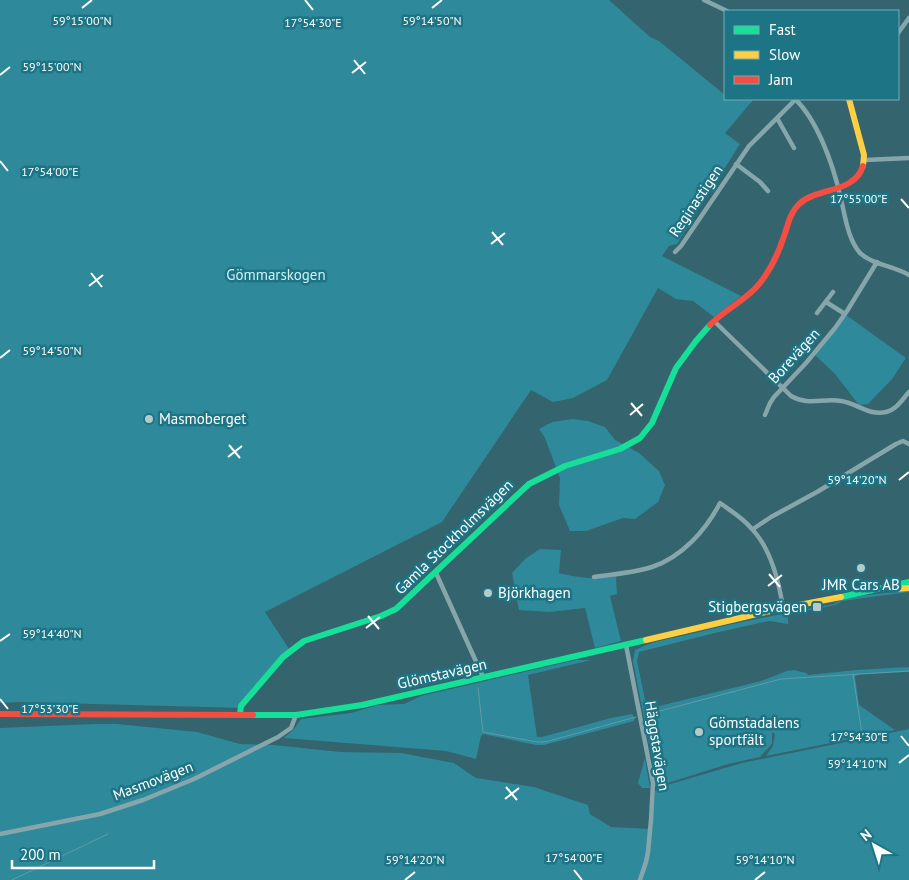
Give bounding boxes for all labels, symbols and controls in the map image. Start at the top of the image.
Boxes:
legend [724,10,899,100]
text: 59°15'00"N [52,13,112,28]
text: 59°14'50"N [402,13,462,28]
text: 17°54'30"E [284,15,342,30]
text: Fast [769,20,796,39]
text: Slow [769,45,800,64]
text: 59°15'00"N [22,59,82,74]
text: Jam [768,70,793,89]
street label: Reginastigen [665,161,727,240]
text: 17°54'00"E [21,164,79,179]
text: 17°55'00"E [830,191,888,206]
park label: Gömmarskogen [226,265,326,284]
street label: Borevägen [764,324,823,387]
text: 59°14'50"N [22,343,82,358]
place label: Masmoberget [159,409,246,428]
marker: Masmoberget [143,413,155,425]
text: 59°14'20"N [827,472,887,487]
street label: Gamla Stockholmsvägen [391,475,517,598]
marker: JMR Cars AB [855,562,867,574]
place label: JMR Cars AB [821,575,900,594]
place label: Björkhagen [498,583,571,602]
marker: Björkhagen [482,587,494,599]
place label: Stigbergsvägen [708,597,807,616]
marker: Stigbergsvägen [811,601,823,613]
text: 59°14'40"N [22,626,82,641]
street label: Glömstavägen [395,654,488,693]
street label: Häggstavägen [641,699,674,792]
text: 17°53'30"E [21,701,79,716]
place label: Gömstadalens sportfält [709,713,799,749]
marker: Gömstadalens sportfält [693,726,705,738]
text: 17°54'30"E [830,729,888,744]
text: 59°14'10"N [827,756,887,771]
street label: Masmovägen [110,757,196,804]
north arrow [849,820,899,870]
text: N [857,825,875,845]
scale bar [12,838,155,870]
text: 200 m [20,845,61,864]
text: 17°54'00"E [545,850,603,865]
text: 59°14'20"N [385,852,445,867]
text: 59°14'10"N [735,852,795,867]

